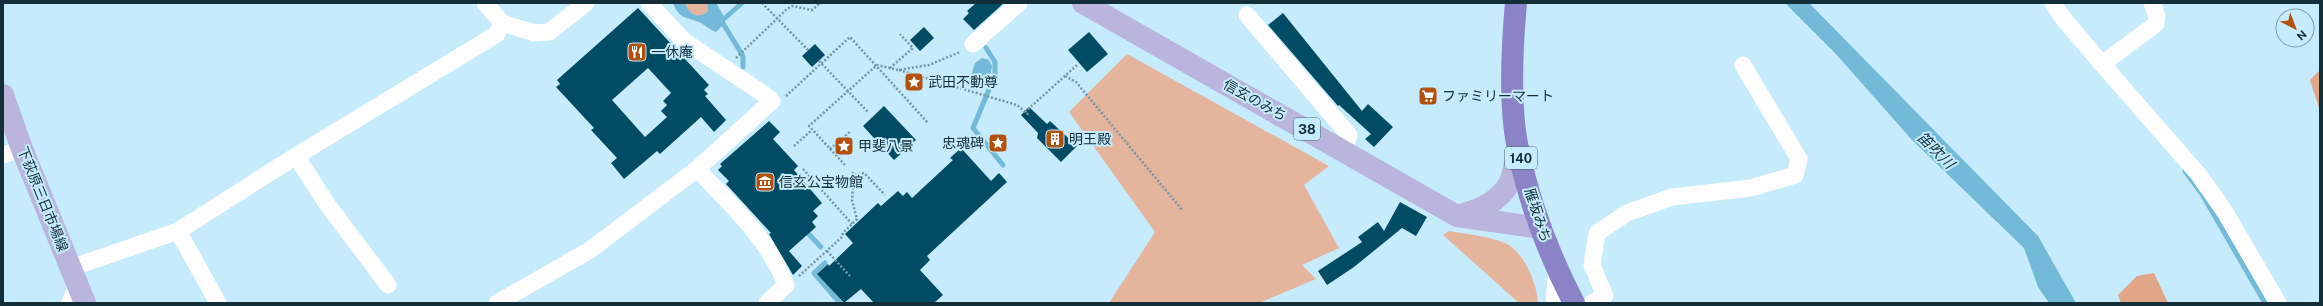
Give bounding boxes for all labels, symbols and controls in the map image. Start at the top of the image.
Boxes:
north arrow [2275,8,2315,48]
text: N [2294,28,2309,43]
restaurant icon: 一休庵 [626,41,648,63]
place label: 一休庵 [651,44,693,60]
place icon: 武田不動尊 [903,71,925,93]
place label: 武田不動尊 [928,74,998,90]
street label: 信玄のみち [1221,76,1289,124]
supermarket icon: ファミリーマート [1417,85,1439,107]
place label: ファミリーマート [1442,88,1554,104]
road number: 38 [1294,118,1320,140]
building icon: 明王殿 [1044,128,1066,150]
water label: 笛吹川 [1914,128,1959,173]
place label: 明王殿 [1069,131,1111,147]
place icon: 忠魂碑 [987,132,1009,154]
place icon: 甲斐八景 [833,135,855,157]
place label: 忠魂碑 [942,135,984,151]
place label: 甲斐八景 [858,138,914,154]
street label: 下荻原三日市場線 [15,144,71,254]
road number: 140 [1505,147,1537,169]
museum icon: 信玄公宝物館 [754,171,776,193]
place label: 信玄公宝物館 [779,174,863,190]
street label: 雁坂みち [1522,186,1554,244]

